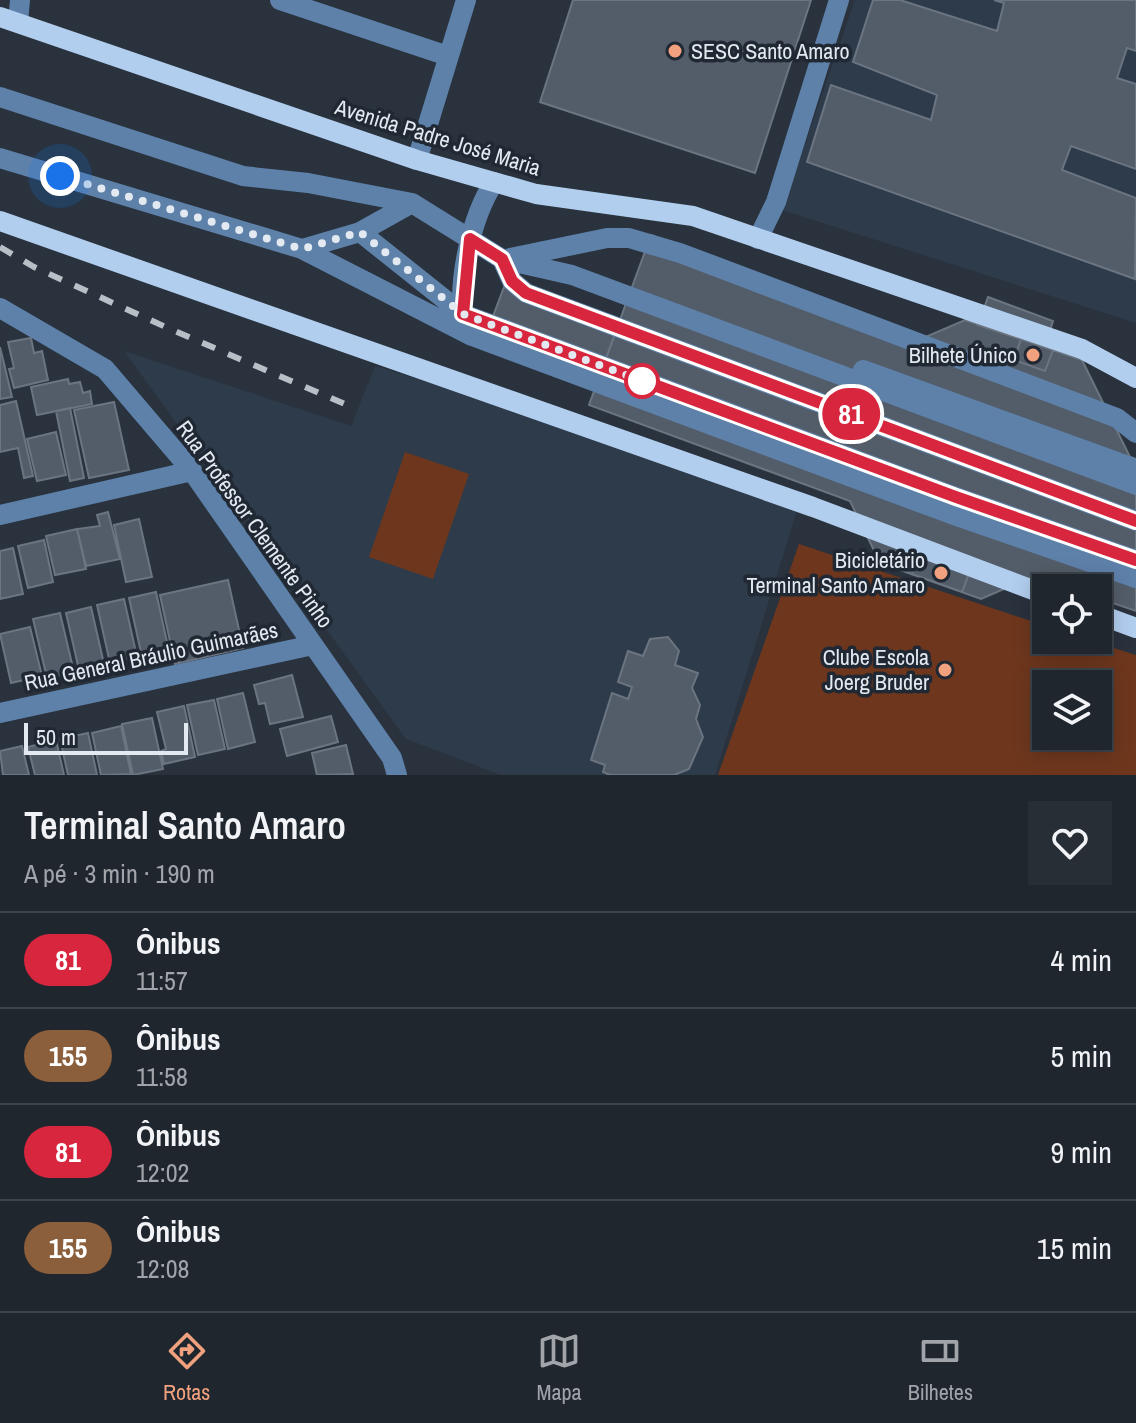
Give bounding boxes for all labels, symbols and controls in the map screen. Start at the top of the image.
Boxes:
place label: SESC Santo Amaro [691,36,849,66]
marker: SESC Santo Amaro [666,42,684,60]
street label: Avenida Padre José Maria [331,91,544,183]
your location [40,156,80,196]
place label: Bilhete Único [909,340,1017,370]
marker: Bilhete Único [1024,346,1042,364]
unlabelled marker [625,364,659,398]
line badge: 81 [815,388,887,440]
text: 81 [838,395,864,433]
street label: Rua Professor Clemente Pinho [169,414,341,634]
place label: Bicicletário Terminal Santo Amaro [747,545,925,600]
marker: Bicicletário Terminal Santo Amaro [932,564,950,582]
map controls [1032,574,1112,750]
button: locate [1032,574,1112,654]
street label: Rua General Bráulio Guimarães [21,614,281,698]
place label: Clube Escola Joerg Bruder [823,642,929,697]
marker: Clube Escola Joerg Bruder [936,661,954,679]
button: layers [1032,670,1112,750]
scale bar [24,719,188,755]
text: 50 m [36,722,76,752]
text: Terminal Santo Amaro [24,800,346,851]
button: heart [1028,801,1112,885]
text: A pé · 3 min · 190 m [24,856,215,891]
text: Ônibus [136,923,221,963]
text: 4 min [1050,940,1112,980]
text: 81 [55,941,81,979]
text: 11:57 [136,963,188,998]
text: Ônibus [136,1019,221,1059]
text: 5 min [1050,1036,1112,1076]
text: 155 [49,1037,87,1075]
text: 11:58 [136,1059,188,1094]
text: Ônibus [136,1115,221,1155]
text: 9 min [1050,1132,1112,1172]
text: 81 [55,1133,81,1171]
text: 12:02 [136,1155,189,1190]
text: Ônibus [136,1211,221,1251]
text: 15 min [1037,1228,1112,1268]
text: 155 [49,1229,87,1267]
text: 12:08 [136,1251,189,1286]
tab: Rotas [163,1329,210,1407]
tab: Mapa [536,1329,582,1407]
tab: Bilhetes [908,1329,973,1407]

